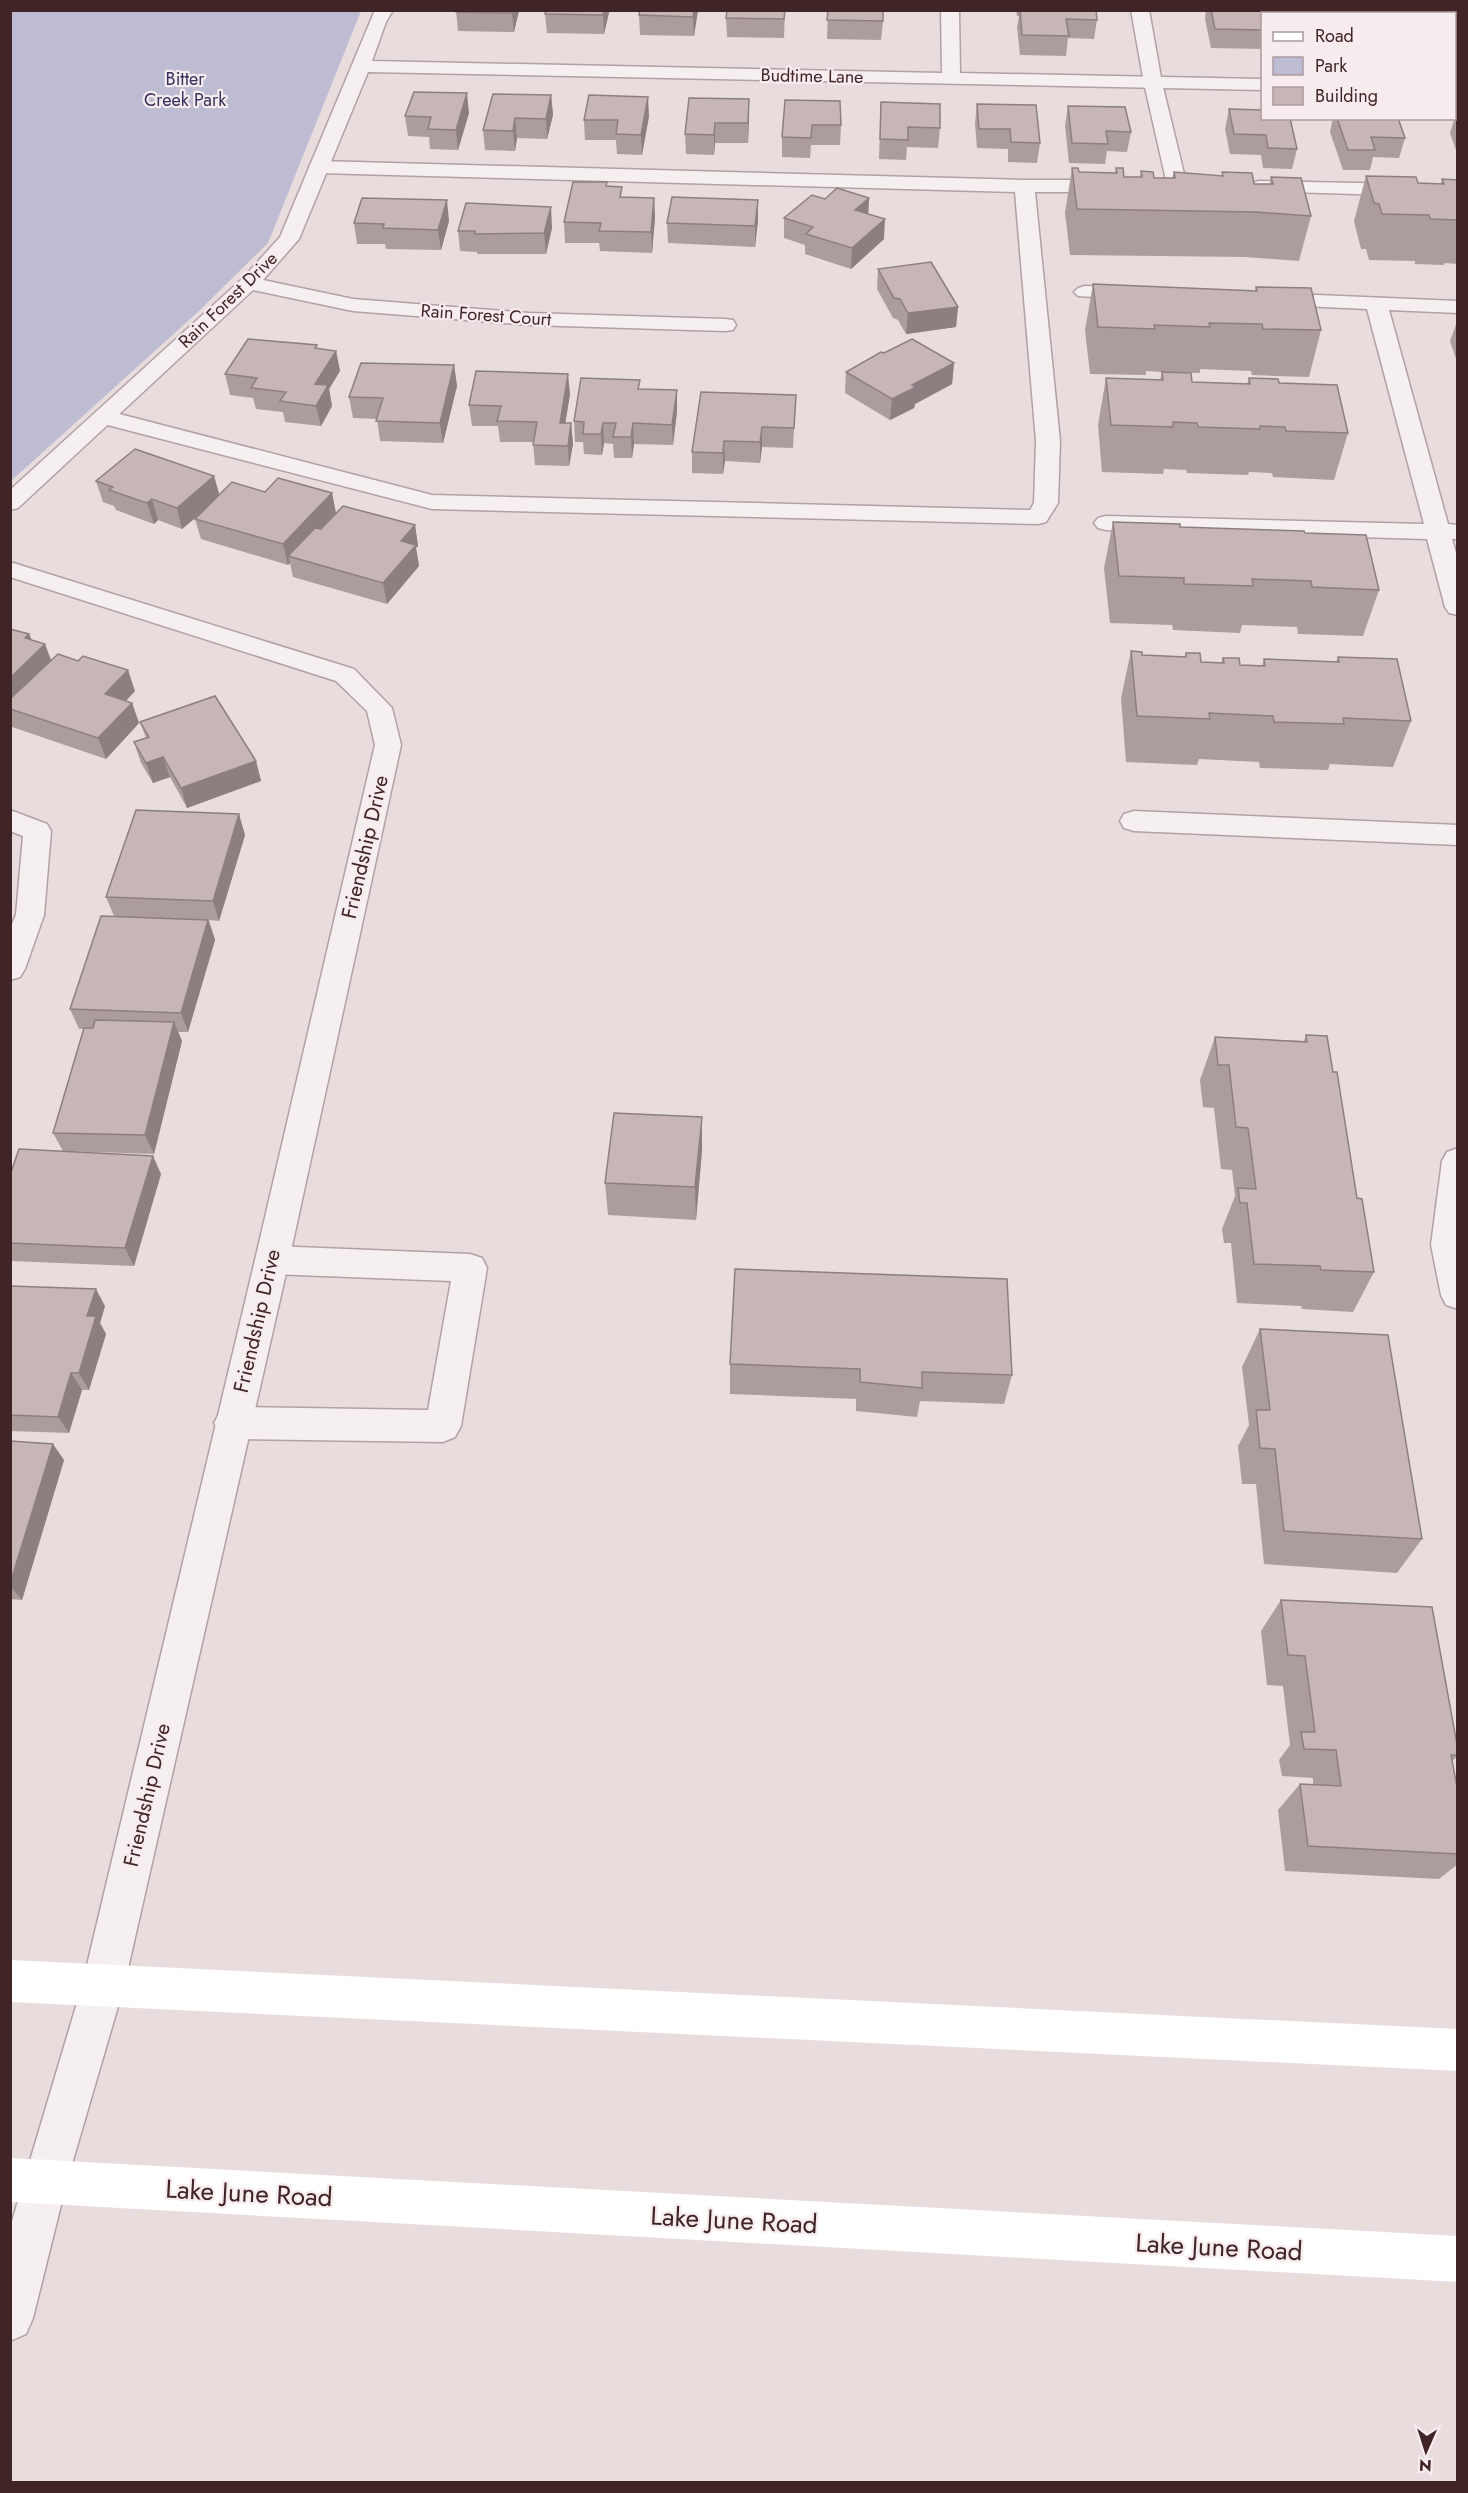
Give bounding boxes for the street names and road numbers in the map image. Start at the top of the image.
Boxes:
street label: Budtime Lane [760,62,864,90]
street label: Rain Forest Drive [173,246,283,354]
street label: Rain Forest Court [420,297,553,333]
street label: Friendship Drive [334,772,396,922]
street label: Friendship Drive [226,1246,288,1396]
street label: Friendship Drive [116,1720,178,1870]
street label: Lake June Road [164,2170,334,2216]
street label: Lake June Road [649,2197,819,2243]
street label: Lake June Road [1134,2224,1304,2270]

